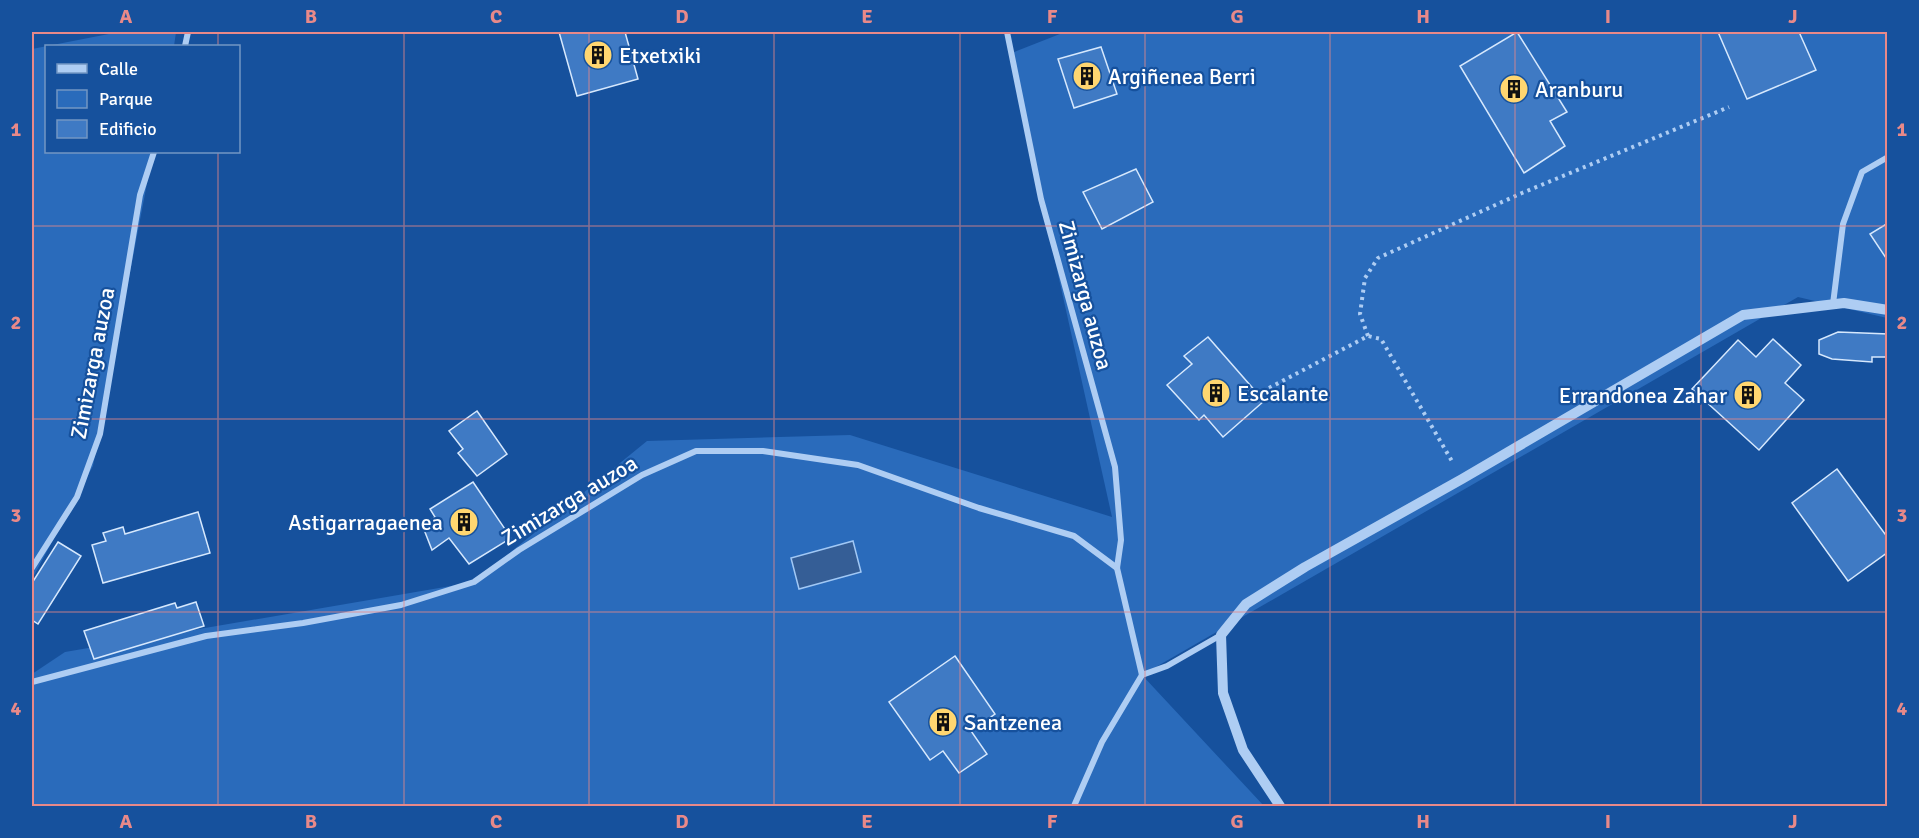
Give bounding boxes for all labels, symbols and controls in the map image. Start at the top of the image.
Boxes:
text: A [120,4,133,29]
text: B [305,4,317,29]
text: C [490,4,502,29]
text: D [675,4,689,29]
text: E [861,4,873,29]
text: F [1047,4,1058,29]
text: G [1230,4,1244,29]
text: H [1416,4,1430,29]
text: I [1605,4,1611,29]
text: J [1788,4,1798,29]
building icon: Etxetxiki [582,39,614,71]
place label: Etxetxiki [619,42,701,69]
legend [45,45,240,153]
text: Calle [99,58,138,80]
building icon: Argiñenea Berri [1071,60,1103,92]
place label: Argiñenea Berri [1108,63,1256,90]
building icon: Aranburu [1498,73,1530,105]
place label: Aranburu [1535,76,1623,103]
text: Parque [99,88,153,110]
text: 1 [11,117,22,142]
text: 1 [1897,117,1908,142]
text: Edificio [99,118,157,140]
street label: Zimizarga auzoa [1053,217,1118,373]
street label: Zimizarga auzoa [65,285,120,441]
text: 2 [11,310,21,335]
text: 2 [1897,310,1907,335]
building icon: Escalante [1200,377,1232,409]
building icon: Errandonea Zahar [1732,379,1764,411]
place label: Escalante [1237,380,1329,407]
place label: Errandonea Zahar [1559,382,1727,409]
street label: Zimizarga auzoa [496,449,642,552]
text: 3 [11,503,21,528]
text: 3 [1897,503,1907,528]
building icon: Astigarragaenea [448,506,480,538]
place label: Astigarragaenea [288,509,443,536]
text: 4 [11,696,22,721]
text: 4 [1897,696,1908,721]
building icon: Santzenea [927,706,959,738]
place label: Santzenea [964,709,1062,736]
text: A [120,809,133,834]
text: B [305,809,317,834]
text: C [490,809,502,834]
text: D [675,809,689,834]
text: E [861,809,873,834]
text: F [1047,809,1058,834]
text: G [1230,809,1244,834]
text: H [1416,809,1430,834]
text: I [1605,809,1611,834]
text: J [1788,809,1798,834]

